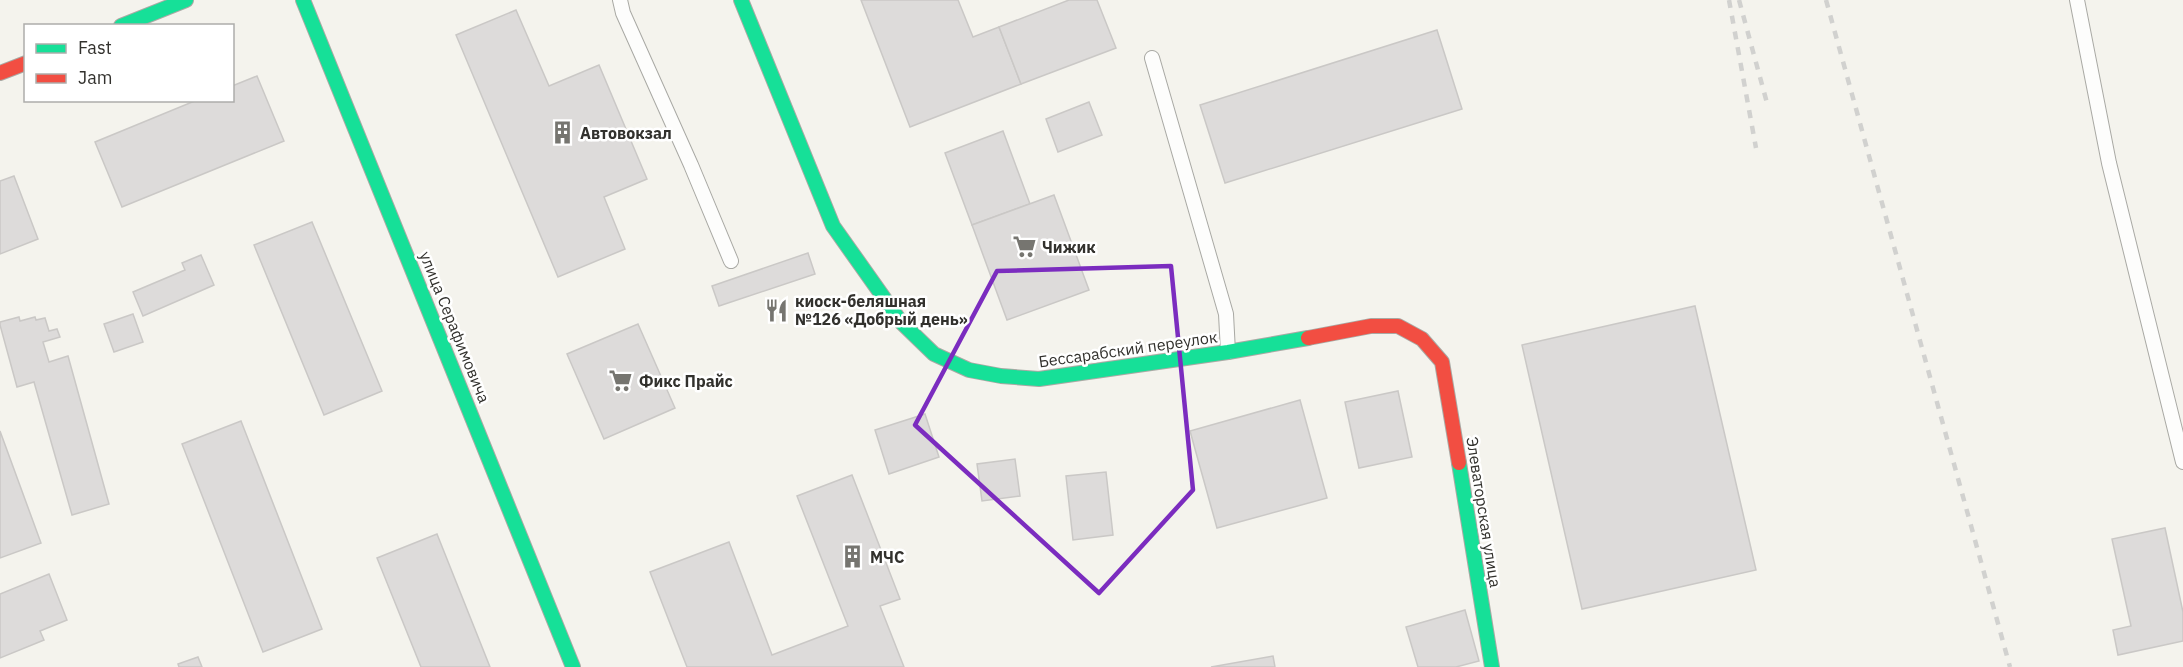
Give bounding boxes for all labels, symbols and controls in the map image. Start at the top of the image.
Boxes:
legend [24,24,234,102]
text: Fast [78,36,112,59]
text: Jam [78,66,113,89]
building icon: Автовокзал [549,120,575,146]
place label: Автовокзал [580,123,672,143]
supermarket icon: Чижик [1011,234,1037,260]
place label: Чижик [1042,237,1096,257]
street label: улица Серафимовича [415,248,495,406]
place label: киоск-беляшная №126 «Добрый день» [795,291,968,329]
restaurant icon: киоск-беляшная №126 «Добрый день» [764,297,790,323]
street label: Бессарабский переулок [1037,327,1219,371]
supermarket icon: Фикс Прайс [608,368,634,394]
place label: Фикс Прайс [639,371,733,391]
street label: Элеваторская улица [1462,435,1506,589]
building icon: МЧС [839,544,865,570]
place label: МЧС [870,547,904,567]

